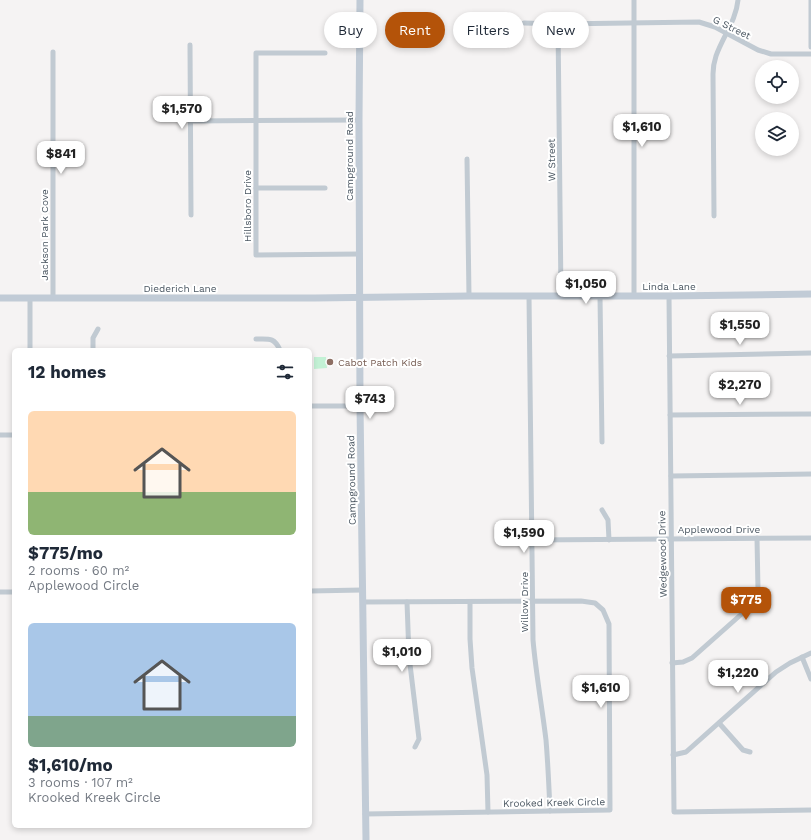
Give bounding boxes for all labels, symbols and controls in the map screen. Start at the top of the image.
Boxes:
chip: Buy [324,12,377,48]
chip: Rent [385,12,445,48]
chip: Filters [453,12,524,48]
chip: New [532,12,589,48]
street label: G Street [711,14,753,42]
map controls [755,60,799,156]
button: locate [755,60,799,104]
pin: $1,570 [149,96,215,130]
text: $1,570 [162,101,202,116]
street label: Campground Road [344,111,355,201]
button: layers [755,112,799,156]
pin: $1,610 [609,114,675,148]
text: $1,610 [622,119,662,134]
street label: W Street [546,138,557,182]
pin: $841 [37,141,85,175]
text: $841 [46,146,76,161]
street label: Hillsboro Drive [242,170,253,242]
street label: Jackson Park Cove [39,189,50,281]
pin: $1,050 [553,271,619,305]
text: $1,050 [565,276,607,291]
street label: Linda Lane [642,281,696,292]
street label: Diederich Lane [143,283,217,294]
pin: $1,550 [707,312,773,346]
text: $1,550 [719,317,761,332]
marker: Cabot Patch Kids [325,357,335,367]
place label: Cabot Patch Kids [338,357,422,368]
icon: filters [274,361,296,383]
text: 12 homes [28,362,106,382]
pin: $2,270 [707,372,773,406]
text: $2,270 [718,377,762,392]
pin: $743 [346,386,394,420]
text: $743 [354,391,386,406]
street label: Campground Road [345,435,358,525]
icon: home [126,437,198,509]
street label: Wedgewood Drive [656,510,669,598]
pin: $1,590 [491,520,557,554]
street label: Applewood Drive [678,524,761,535]
text: $1,590 [503,525,545,540]
text: $775/mo [28,543,103,563]
text: 2 rooms · 60 m² [28,563,129,578]
street label: Willow Drive [519,571,530,632]
text: Applewood Circle [28,578,139,593]
pin: $775 [722,587,770,621]
text: $775 [730,592,762,607]
pin: $1,010 [369,639,435,673]
text: $1,010 [382,644,422,659]
icon: home [126,649,198,721]
pin: $1,220 [705,660,771,694]
text: $1,220 [717,665,759,680]
pin: $1,610 [568,675,634,709]
text: $1,610 [581,680,621,695]
text: $1,610/mo [28,755,113,775]
text: 3 rooms · 107 m² [28,775,133,790]
text: Krooked Kreek Circle [28,790,161,805]
street label: Krooked Kreek Circle [503,796,605,809]

